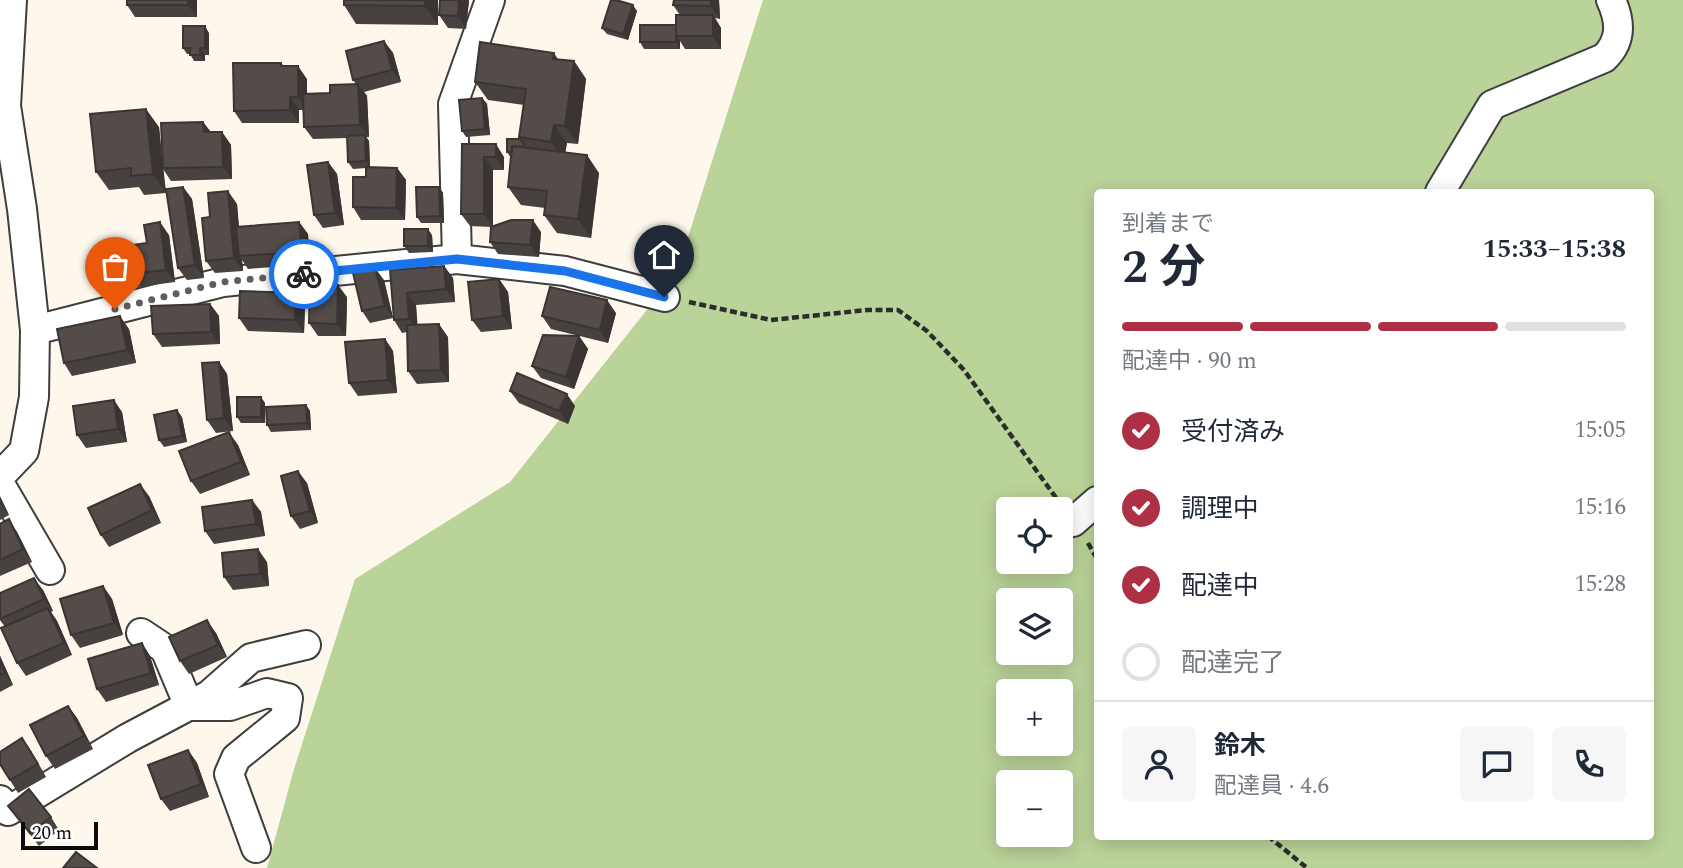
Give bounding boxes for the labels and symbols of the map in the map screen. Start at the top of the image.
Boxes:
pin [634,225,694,297]
pin [85,237,145,309]
courier [269,239,339,309]
scale bar [21,819,98,851]

